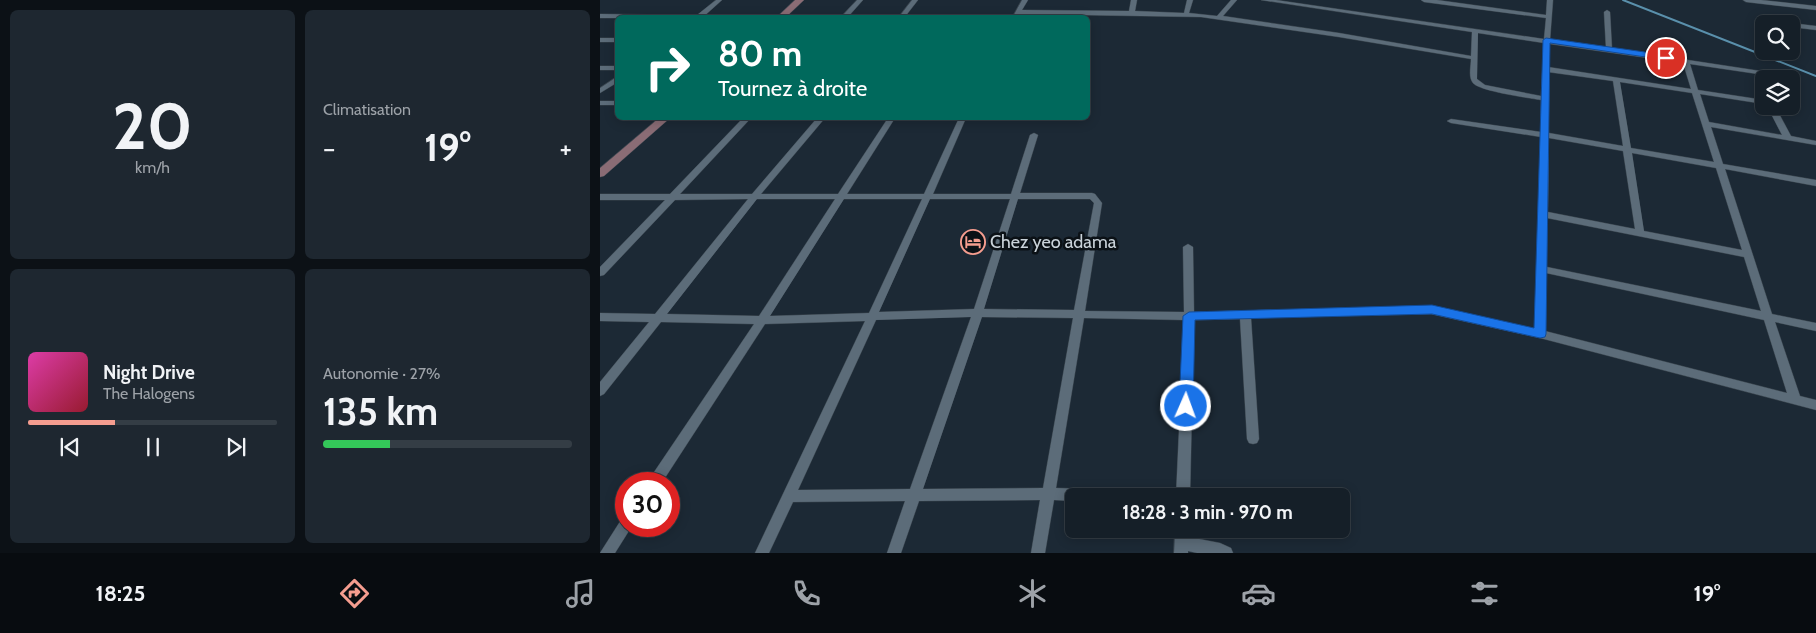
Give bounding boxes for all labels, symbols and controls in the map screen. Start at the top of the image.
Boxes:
map controls [1755,15,1800,115]
button: search [1755,15,1800,60]
text: 80 m [718,32,802,75]
icon: right [635,35,700,100]
pin [1645,37,1687,79]
icon: arrive [1652,44,1680,72]
button: layers [1755,70,1800,115]
text: Tournez à droite [718,75,867,102]
text: 20 [112,86,193,165]
text: Climatisation [323,100,411,119]
text: 19° [424,124,471,171]
text: − [323,131,335,165]
text: + [560,131,572,165]
text: km/h [135,158,170,177]
hotel icon: Chez yeo adama [960,229,986,255]
place label: Chez yeo adama [990,231,1117,253]
text: Night Drive [103,361,195,384]
text: Autonomie · 27% [323,364,440,383]
position arrow [1159,379,1211,431]
text: The Halogens [103,384,195,403]
text: 135 km [323,388,438,435]
icon: previous [56,433,84,461]
icon: pause [139,433,167,461]
icon: next [222,433,250,461]
speed limit sign: 30 [615,472,680,537]
text: 18:28 · 3 min · 970 m [1122,501,1293,524]
icon: directions [337,576,372,611]
icon: music [563,576,598,611]
icon: phone [789,576,824,611]
icon: climate [1015,576,1050,611]
icon: car [1241,576,1276,611]
icon: filters [1467,576,1502,611]
text: 18:25 [96,580,145,607]
text: 19° [1694,580,1720,607]

